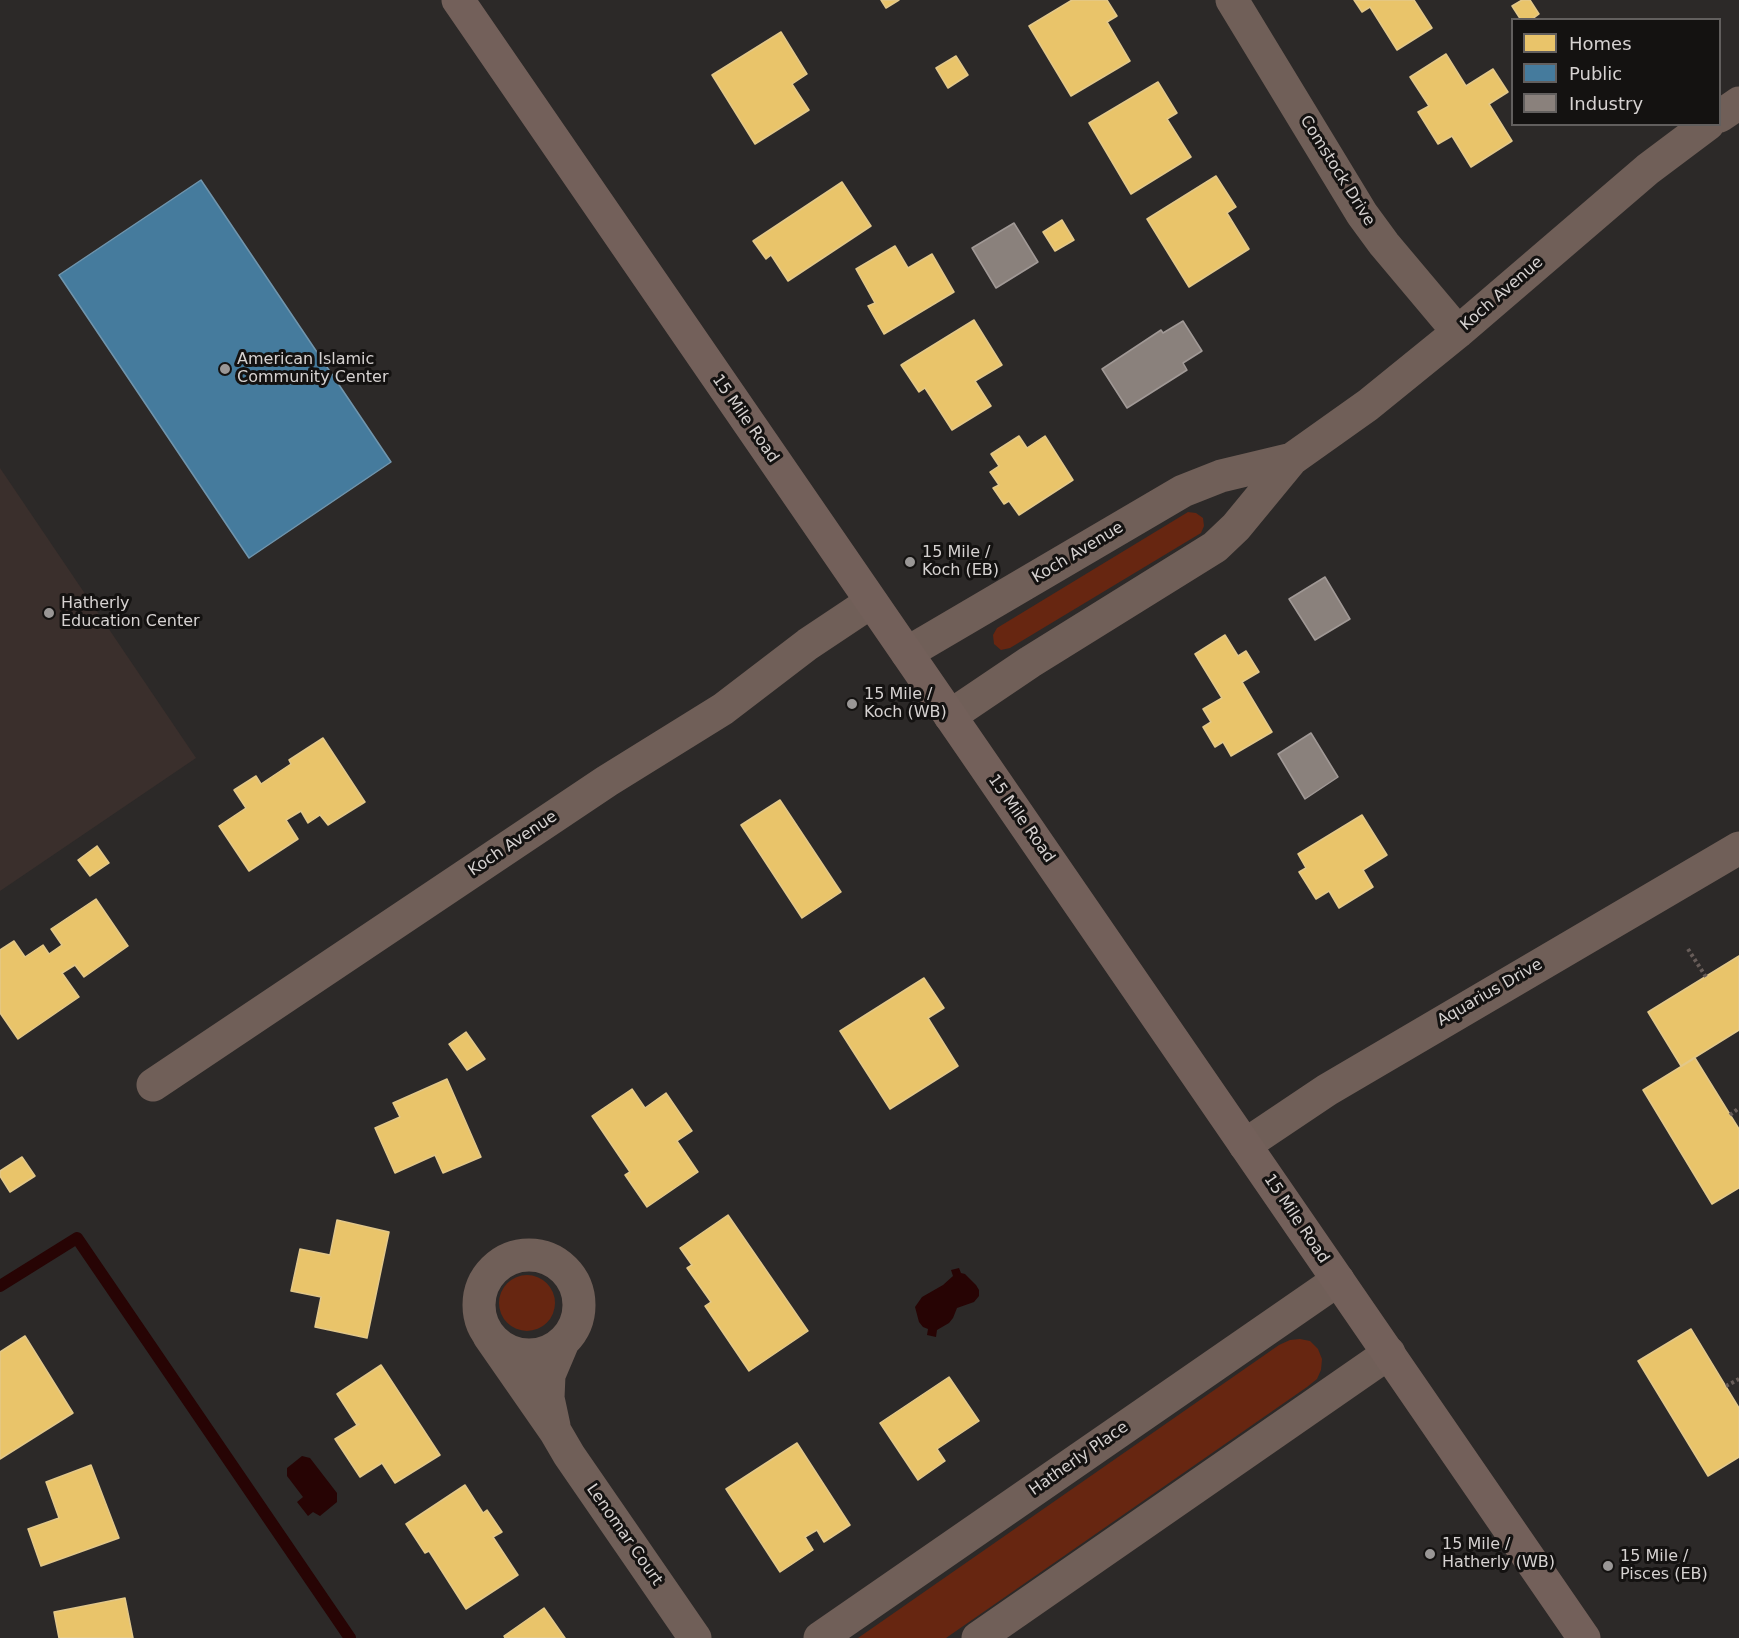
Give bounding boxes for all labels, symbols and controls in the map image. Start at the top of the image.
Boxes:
legend [1511,18,1721,126]
text: Homes [1569,33,1632,54]
text: Public [1569,63,1622,84]
text: Industry [1569,93,1643,114]
street label: Comstock Drive [1295,112,1379,230]
street label: Koch Avenue [1457,253,1547,335]
place label: American Islamic Community Center [237,350,389,388]
marker: American Islamic Community Center [218,362,232,376]
street label: 15 Mile Road [708,371,782,467]
street label: Koch Avenue [1029,518,1127,588]
place label: 15 Mile / Koch (EB) [922,543,999,581]
marker: 15 Mile / Koch (EB) [903,555,917,569]
place label: Hatherly Education Center [61,594,200,632]
marker: Hatherly Education Center [42,606,56,620]
place label: 15 Mile / Koch (WB) [864,685,947,723]
marker: 15 Mile / Koch (WB) [845,697,859,711]
street label: 15 Mile Road [984,771,1058,867]
street label: Koch Avenue [465,807,561,881]
street label: Aquarius Drive [1434,955,1546,1031]
street label: 15 Mile Road [1259,1171,1333,1267]
street label: Hatherly Place [1026,1418,1132,1500]
street label: Lenomar Court [582,1481,666,1589]
place label: 15 Mile / Hatherly (WB) [1442,1535,1555,1573]
marker: 15 Mile / Hatherly (WB) [1423,1547,1437,1561]
place label: 15 Mile / Pisces (EB) [1620,1547,1708,1585]
marker: 15 Mile / Pisces (EB) [1601,1559,1615,1573]

